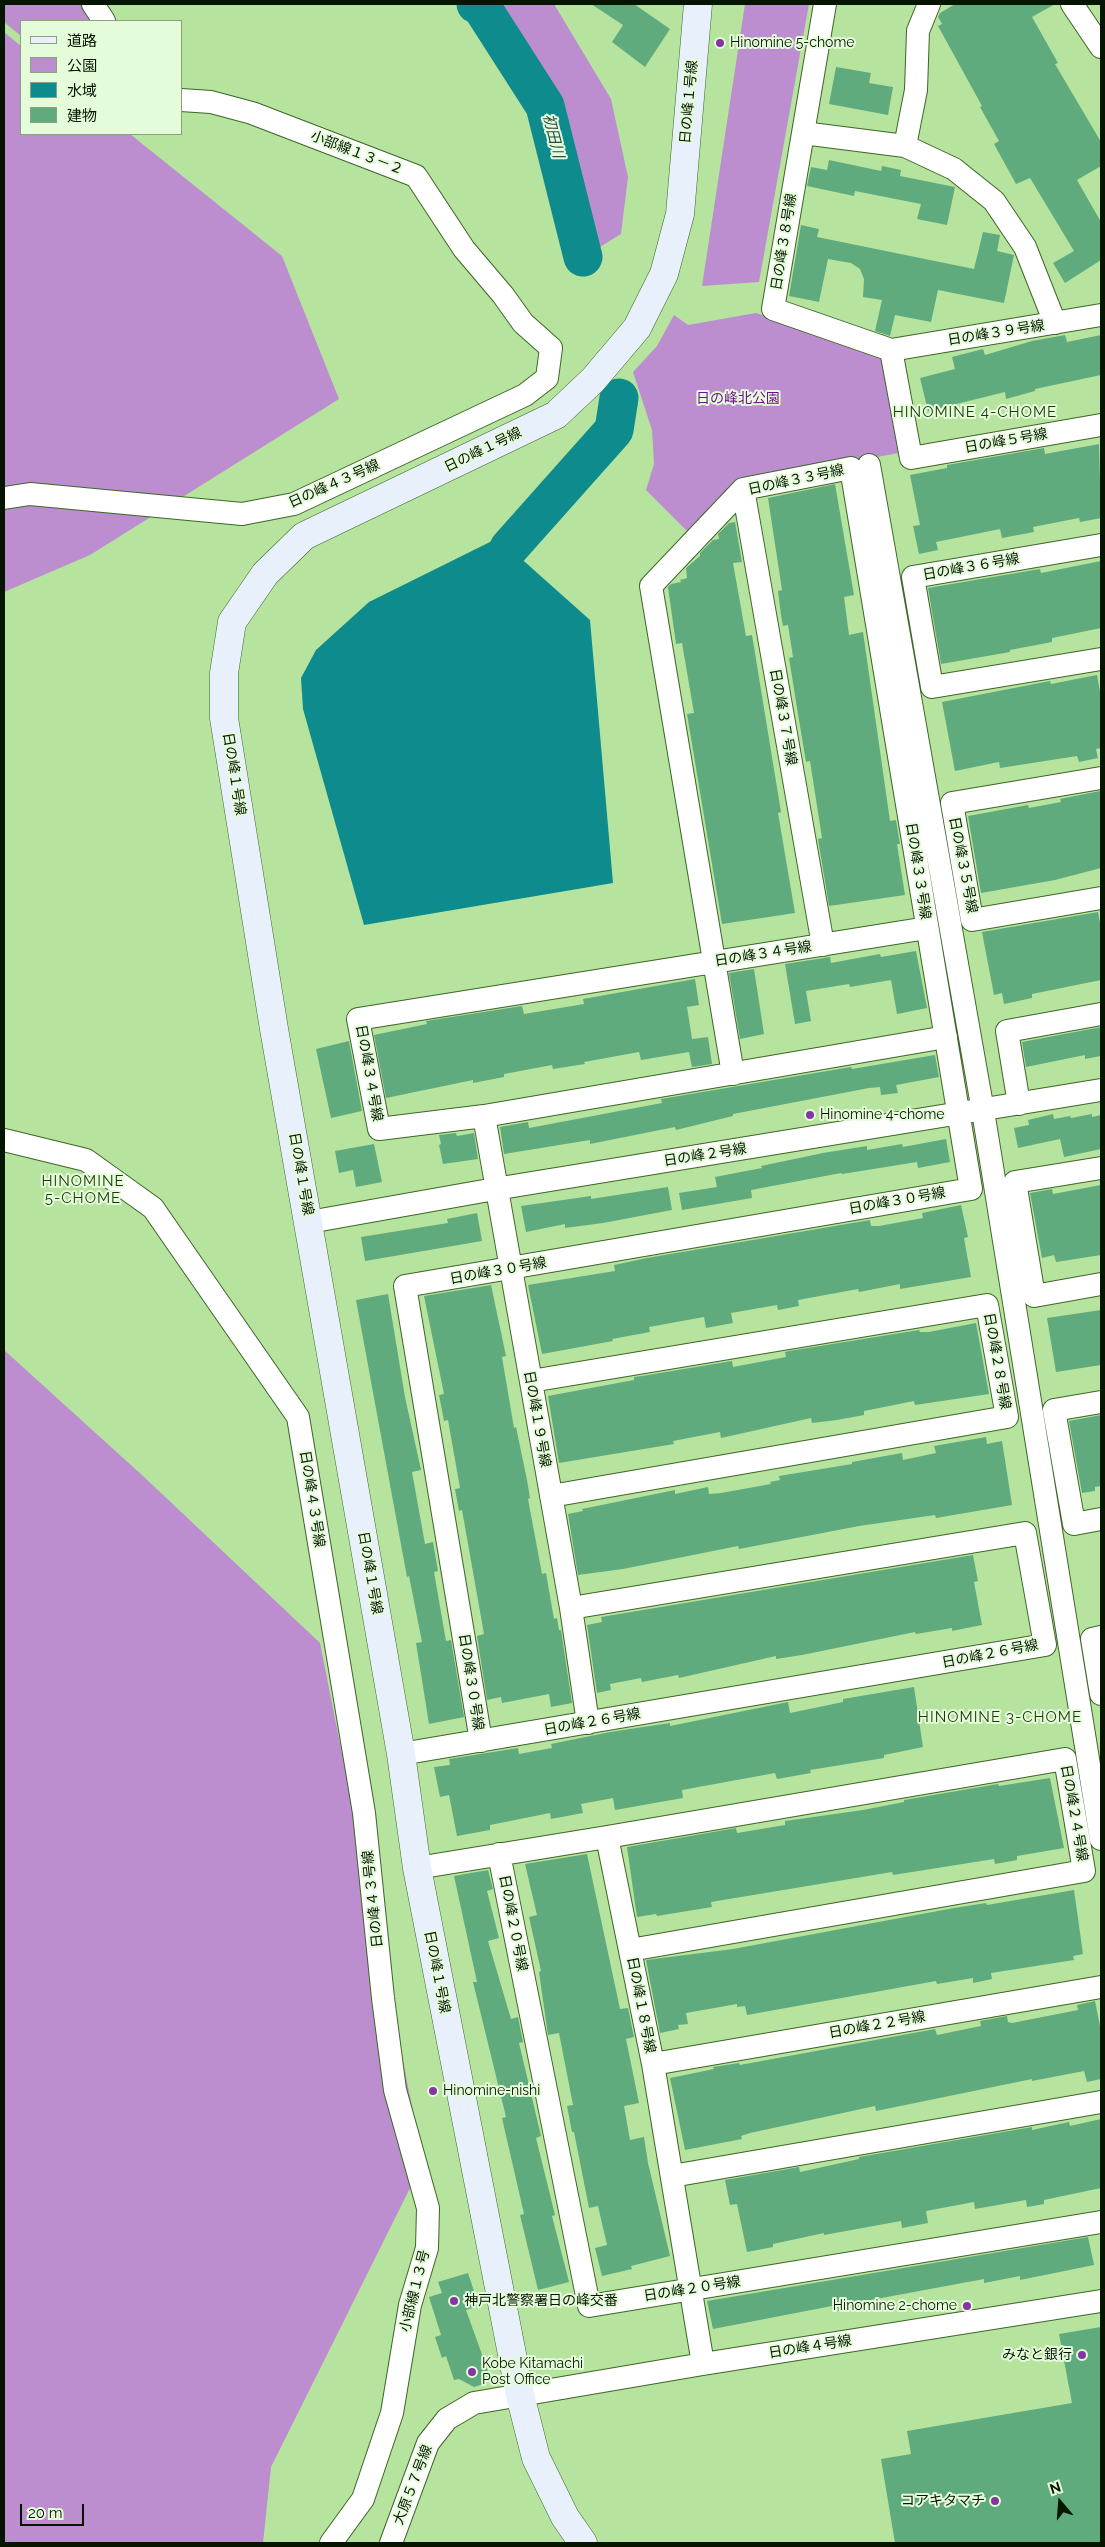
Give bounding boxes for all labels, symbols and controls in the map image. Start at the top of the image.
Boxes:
legend [20,20,182,135]
text: 道路 [67,32,97,50]
place label: Hinomine 5-chome [730,35,854,51]
marker: Hinomine 5-chome [714,37,726,49]
text: 公園 [67,57,97,75]
street label: 日の峰１号線 [677,59,701,145]
text: 水域 [67,82,97,100]
text: 建物 [67,107,97,125]
water label: 初田川 [539,112,567,160]
street label: 小部線１３－２ [308,128,406,178]
street label: 日の峰３８号線 [768,192,800,292]
street label: 日の峰３９号線 [946,317,1046,349]
park label: 日の峰北公園 [696,391,780,407]
district label: HINOMINE 4-CHOME [891,403,1059,421]
street label: 日の峰１号線 [442,424,524,476]
street label: 日の峰５号線 [963,425,1049,457]
street label: 日の峰４３号線 [286,456,382,512]
street label: 日の峰３３号線 [746,462,846,498]
street label: 日の峰３６号線 [921,550,1021,584]
street label: 日の峰３７号線 [766,667,800,767]
street label: 日の峰１号線 [219,731,249,817]
street label: 日の峰３５号線 [945,815,981,915]
street label: 日の峰３３号線 [902,821,934,921]
street label: 日の峰３４号線 [713,938,813,970]
street label: 日の峰３４号線 [352,1023,386,1123]
place label: Hinomine 4-chome [820,1107,945,1123]
marker: Hinomine 4-chome [804,1109,816,1121]
street label: 日の峰１号線 [285,1131,317,1217]
street label: 日の峰２号線 [662,1140,748,1170]
district label: HINOMINE 5-CHOME [40,1172,126,1207]
street label: 日の峰３０号線 [847,1184,947,1218]
street label: 日の峰３０号線 [448,1254,548,1288]
street label: 日の峰２８号線 [980,1311,1014,1411]
street label: 日の峰１９号線 [520,1369,554,1469]
street label: 日の峰４３号線 [296,1449,328,1549]
street label: 日の峰１号線 [354,1530,386,1616]
street label: 日の峰３０号線 [455,1632,487,1732]
street label: 日の峰２６号線 [940,1636,1040,1672]
street label: 日の峰２６号線 [542,1705,642,1739]
district label: HINOMINE 3-CHOME [916,1708,1084,1726]
street label: 日の峰２４号線 [1057,1763,1091,1863]
street label: 日の峰４３号線 [360,1849,386,1949]
street label: 日の峰２０号線 [495,1873,531,1973]
street label: 日の峰１号線 [421,1929,453,2015]
street label: 日の峰１８号線 [623,1955,659,2055]
street label: 日の峰２２号線 [827,2008,927,2042]
place label: Hinomine-nishi [443,2083,540,2099]
marker: Hinomine-nishi [427,2085,439,2097]
street label: 小部線１３号 [397,2248,433,2334]
street label: 日の峰２０号線 [642,2273,742,2305]
place label: 神戸北警察署日の峰交番 [464,2293,618,2309]
marker: 神戸北警察署日の峰交番 [448,2295,460,2307]
place label: Hinomine 2-chome [833,2298,957,2314]
marker: Hinomine 2-chome [961,2300,973,2312]
street label: 日の峰４号線 [767,2332,853,2362]
place label: みなと銀行 [1002,2347,1072,2363]
marker: みなと銀行 [1076,2349,1088,2361]
place label: Kobe Kitamachi Post Office [482,2356,583,2388]
marker: Kobe Kitamachi Post Office [466,2366,478,2378]
street label: 大原５７号線 [390,2443,436,2527]
north arrow [1035,2477,1085,2527]
text: N [1048,2478,1063,2497]
place label: コアキタマチ [901,2493,985,2509]
scale bar [22,2494,86,2526]
marker: コアキタマチ [989,2495,1001,2507]
text: 20 m [28,2504,63,2522]

